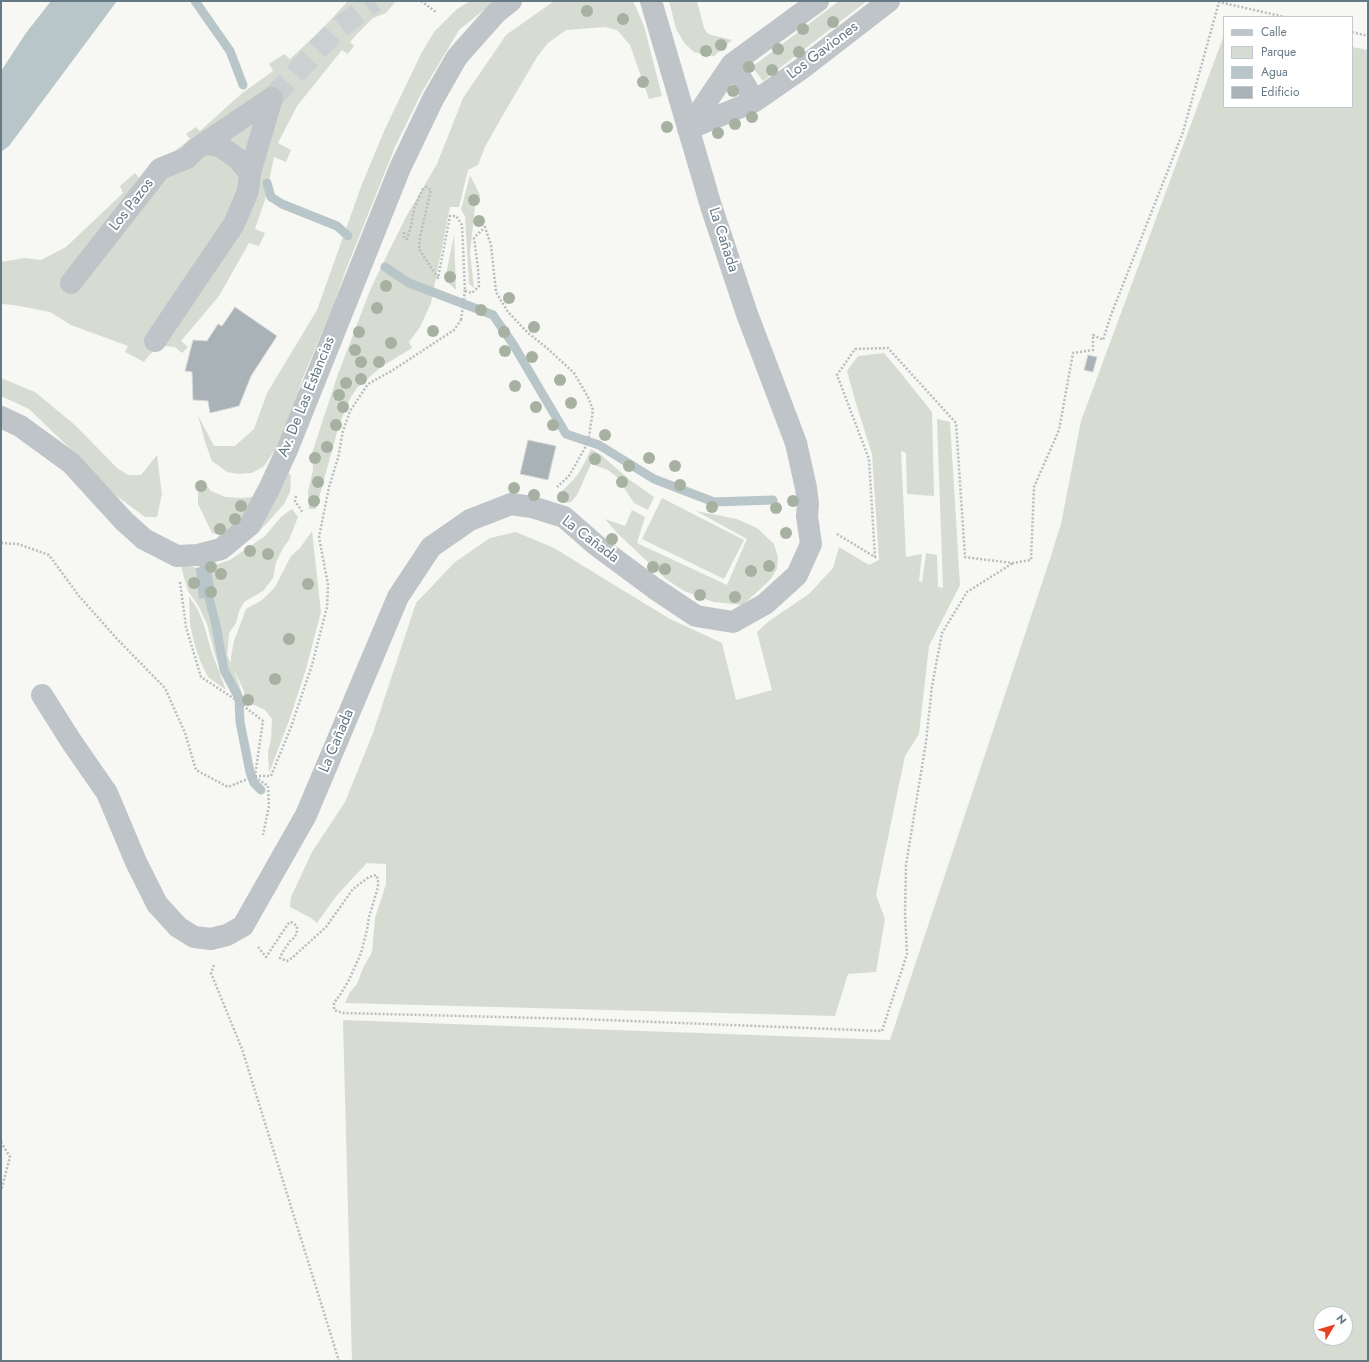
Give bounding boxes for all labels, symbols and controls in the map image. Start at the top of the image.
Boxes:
legend [1223,16,1353,108]
street label: Los Gaviones [784,18,862,84]
text: Calle [1261,23,1287,41]
text: Parque [1261,43,1296,61]
text: Agua [1261,63,1288,81]
text: Edificio [1261,83,1300,101]
street label: Los Pazos [106,175,158,235]
street label: La Cañada [704,205,742,275]
street label: Av. De Las Estancias [275,334,339,460]
street label: La Cañada [558,513,622,567]
street label: La Cañada [316,707,358,775]
north arrow [1313,1306,1353,1346]
text: N [1333,1311,1351,1328]

